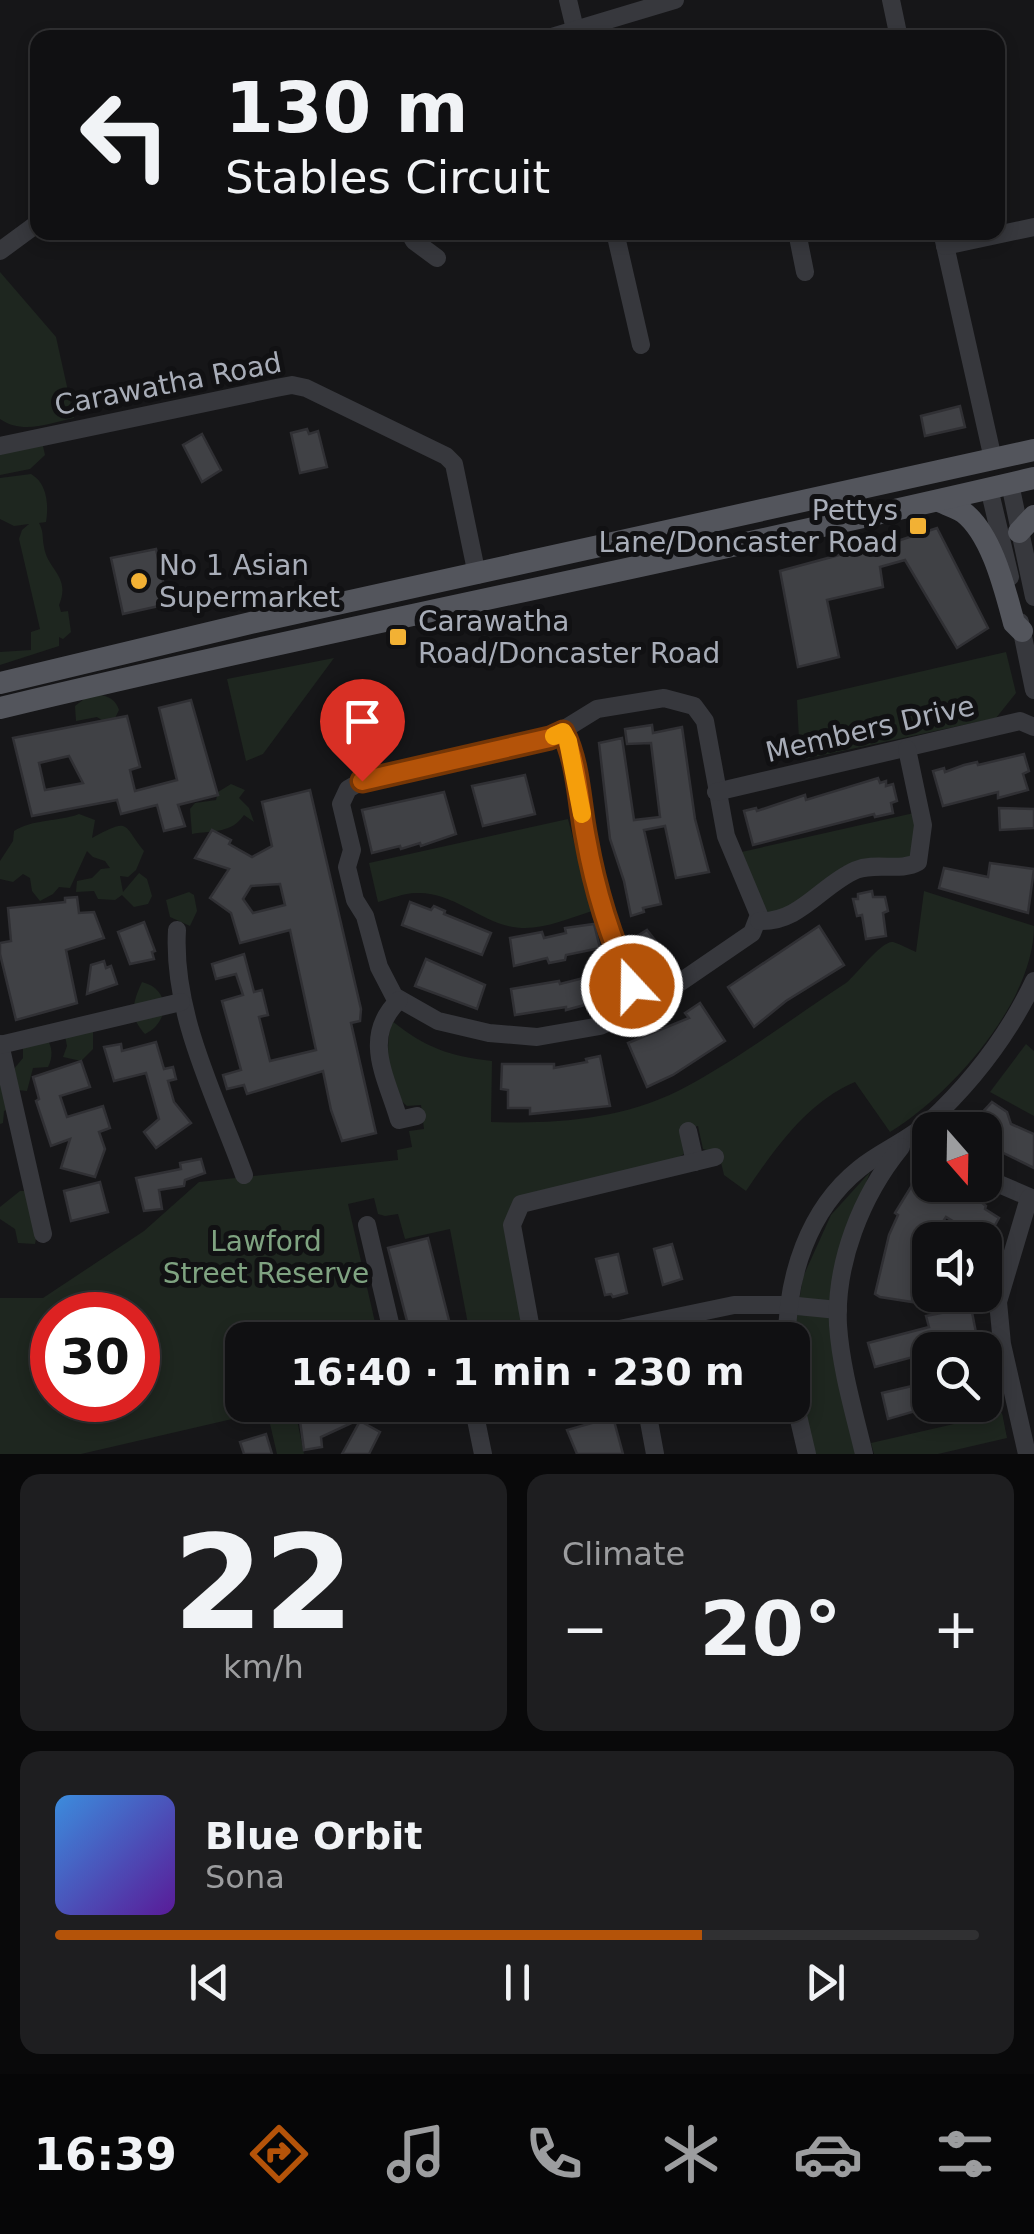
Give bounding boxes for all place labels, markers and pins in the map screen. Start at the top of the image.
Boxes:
place label: Pettys Lane/Doncaster Road [598,494,898,559]
marker: Pettys Lane/Doncaster Road [907,515,929,537]
place label: No 1 Asian Supermarket [159,549,340,614]
marker: No 1 Asian Supermarket [128,570,150,592]
place label: Carawatha Road/Doncaster Road [418,605,720,670]
marker: Carawatha Road/Doncaster Road [387,626,409,648]
pin [320,679,405,782]

